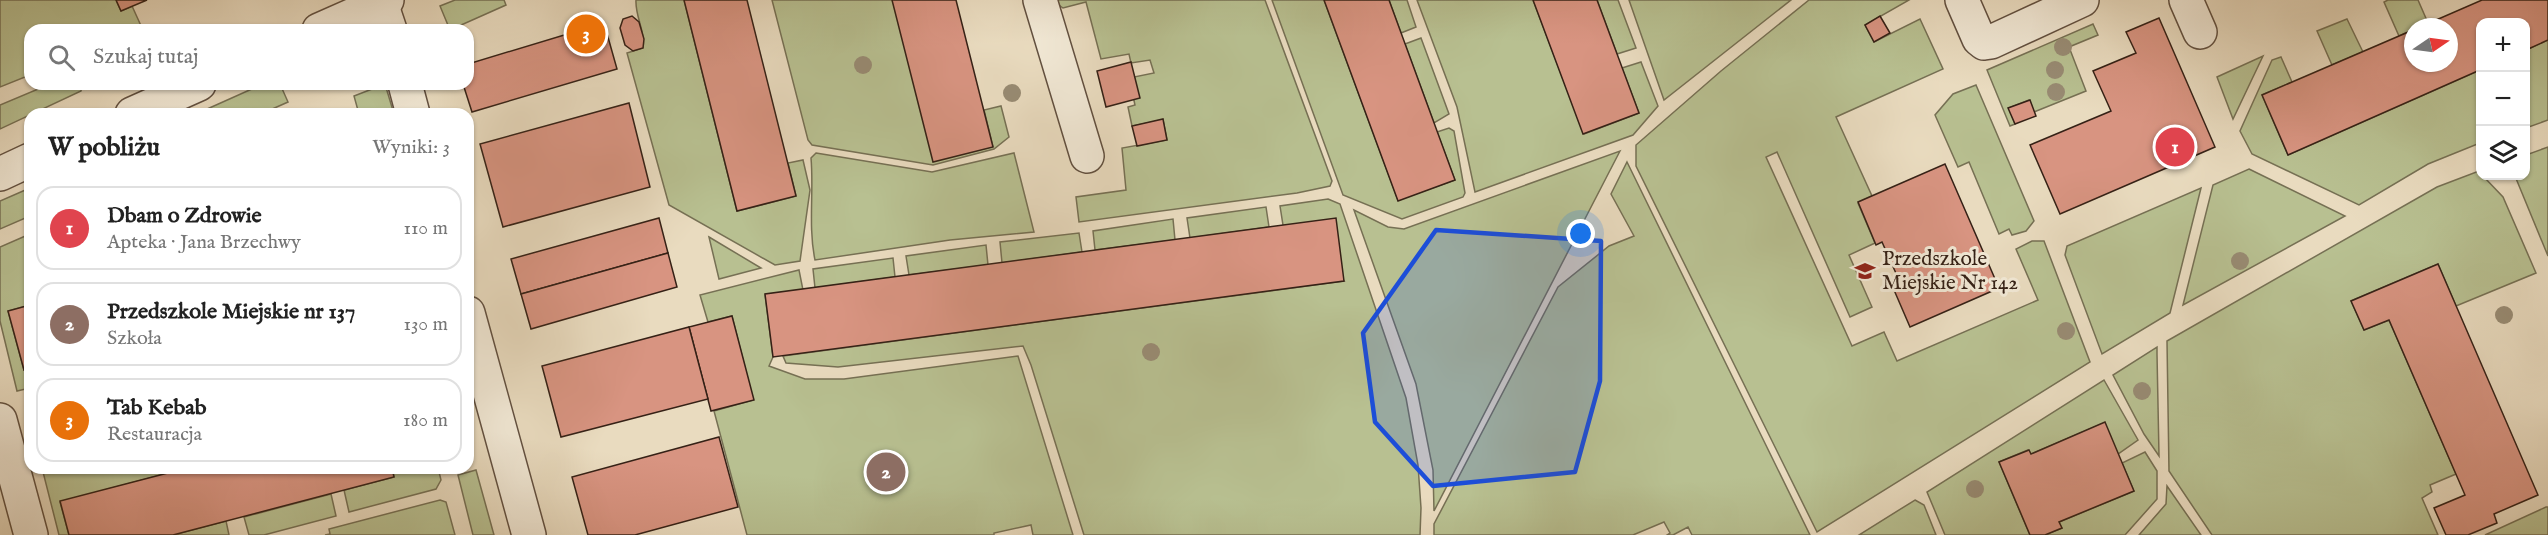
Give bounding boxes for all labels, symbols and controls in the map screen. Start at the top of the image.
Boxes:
pin: 3 [566,12,606,57]
north arrow [2404,18,2458,72]
map controls [2476,18,2530,180]
button: + [2476,18,2530,72]
search box [24,24,474,90]
icon: search [45,41,78,74]
text: Szukaj tutaj [93,43,198,71]
button: − [2476,72,2530,126]
pin: 1 [2156,124,2194,170]
button: layers [2476,126,2530,180]
text: W pobliżu [48,131,160,164]
text: Wyniki: 3 [372,135,450,160]
text: Dbam o Zdrowie [107,202,262,230]
text: 1 [66,216,73,241]
text: 110 m [404,216,448,241]
your location [1566,219,1595,248]
text: Apteka · Jana Brzechwy [107,230,301,255]
place label: Przedszkole Miejskie Nr 142 [1882,246,2018,297]
school or university icon: Przedszkole Miejskie Nr 142 [1853,259,1877,283]
text: Przedszkole Miejskie nr 137 [107,298,355,326]
text: 2 [65,312,74,337]
text: 130 m [403,312,448,337]
text: Szkoła [107,326,162,351]
text: Tab Kebab [107,394,206,422]
text: 3 [66,408,73,433]
text: 180 m [403,408,448,433]
text: Restauracja [107,422,202,447]
pin: 2 [866,450,906,494]

